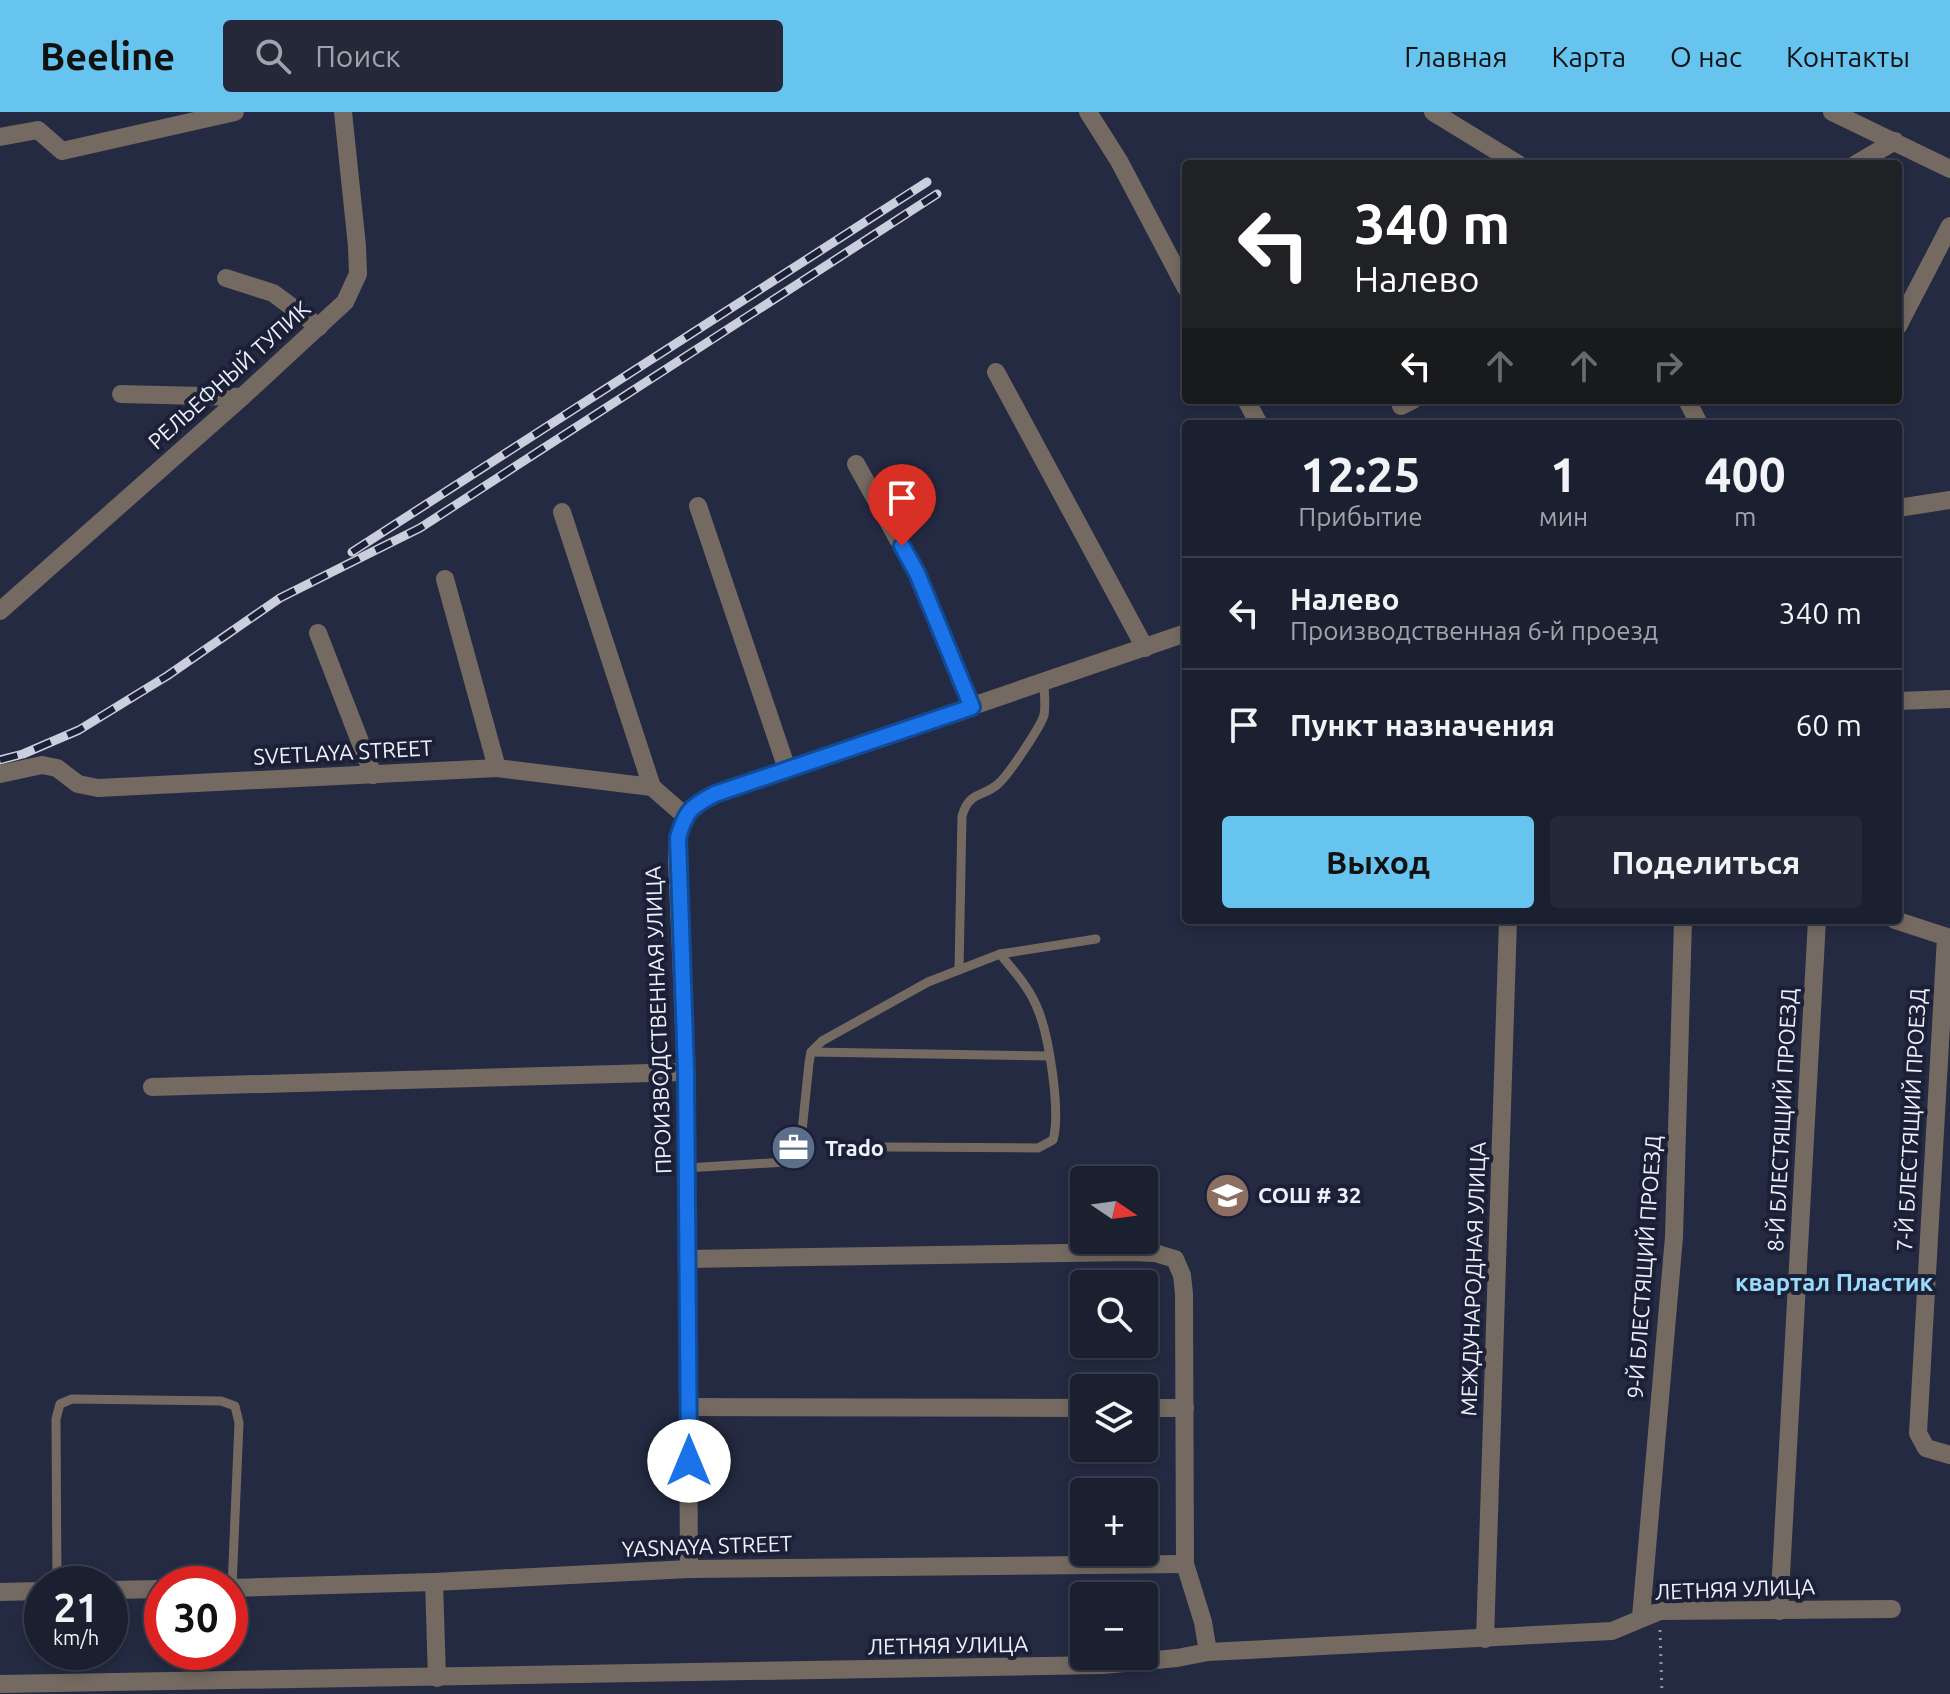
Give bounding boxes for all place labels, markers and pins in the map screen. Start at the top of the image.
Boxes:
pin [868,464,936,546]
office icon: Trado [770,1124,818,1172]
place label: Trado [825,1135,884,1160]
school or university icon: СОШ # 32 [1203,1171,1251,1219]
place label: СОШ # 32 [1258,1182,1362,1207]

